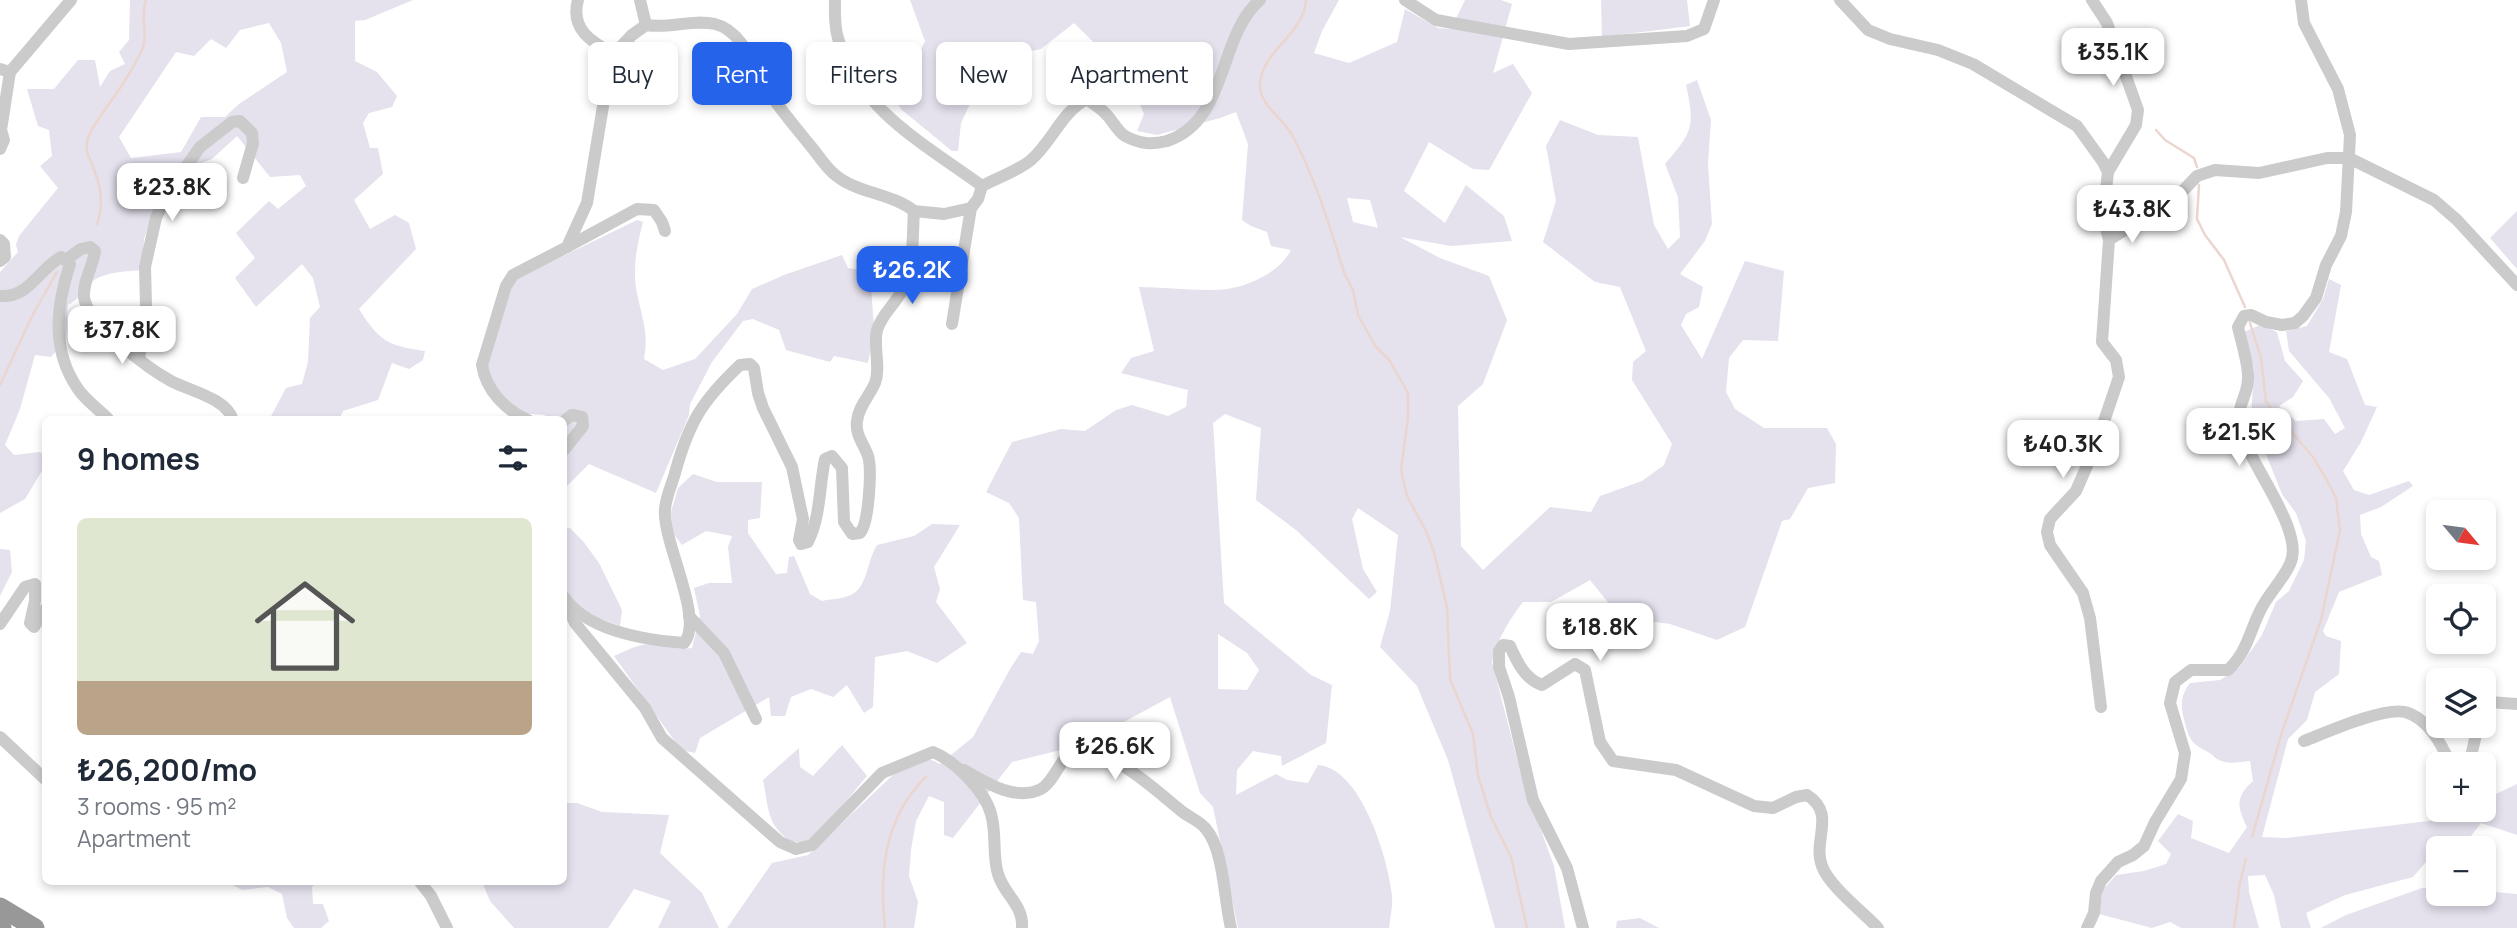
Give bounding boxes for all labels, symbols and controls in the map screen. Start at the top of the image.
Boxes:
pin: ₺35.1K [2056,28,2170,88]
text: ₺35.1K [2077,35,2149,67]
chip: Buy [588,42,678,105]
chip: Rent [692,42,792,105]
chip: Filters [806,42,922,105]
chip: New [936,42,1032,105]
chip: Apartment [1046,42,1213,105]
pin: ₺23.8K [115,164,229,223]
text: ₺23.8K [133,170,211,202]
pin: ₺43.8K [2075,186,2189,245]
text: ₺43.8K [2093,192,2171,224]
pin: ₺26.2K [855,246,969,306]
text: ₺26.2K [873,253,951,285]
pin: ₺37.8K [65,306,179,366]
text: ₺37.8K [84,313,160,345]
pin: ₺21.5K [2182,408,2296,468]
text: ₺21.5K [2202,415,2276,447]
pin: ₺40.3K [2006,420,2120,480]
text: ₺40.3K [2023,427,2103,459]
text: 9 homes [77,438,200,479]
icon: filters [494,439,532,477]
north arrow [2426,500,2496,570]
map controls [2426,500,2496,906]
icon: home [242,563,368,689]
button: locate [2426,584,2496,654]
pin: ₺18.8K [1543,604,1657,663]
text: ₺18.8K [1562,610,1638,642]
button: layers [2426,668,2496,738]
pin: ₺26.6K [1058,722,1172,782]
text: ₺26.6K [1075,729,1155,761]
text: ₺26,200/mo [77,749,257,790]
button: + [2426,752,2496,822]
text: 3 rooms · 95 m² [77,790,236,822]
text: Apartment [77,822,191,854]
button: − [2426,836,2496,906]

